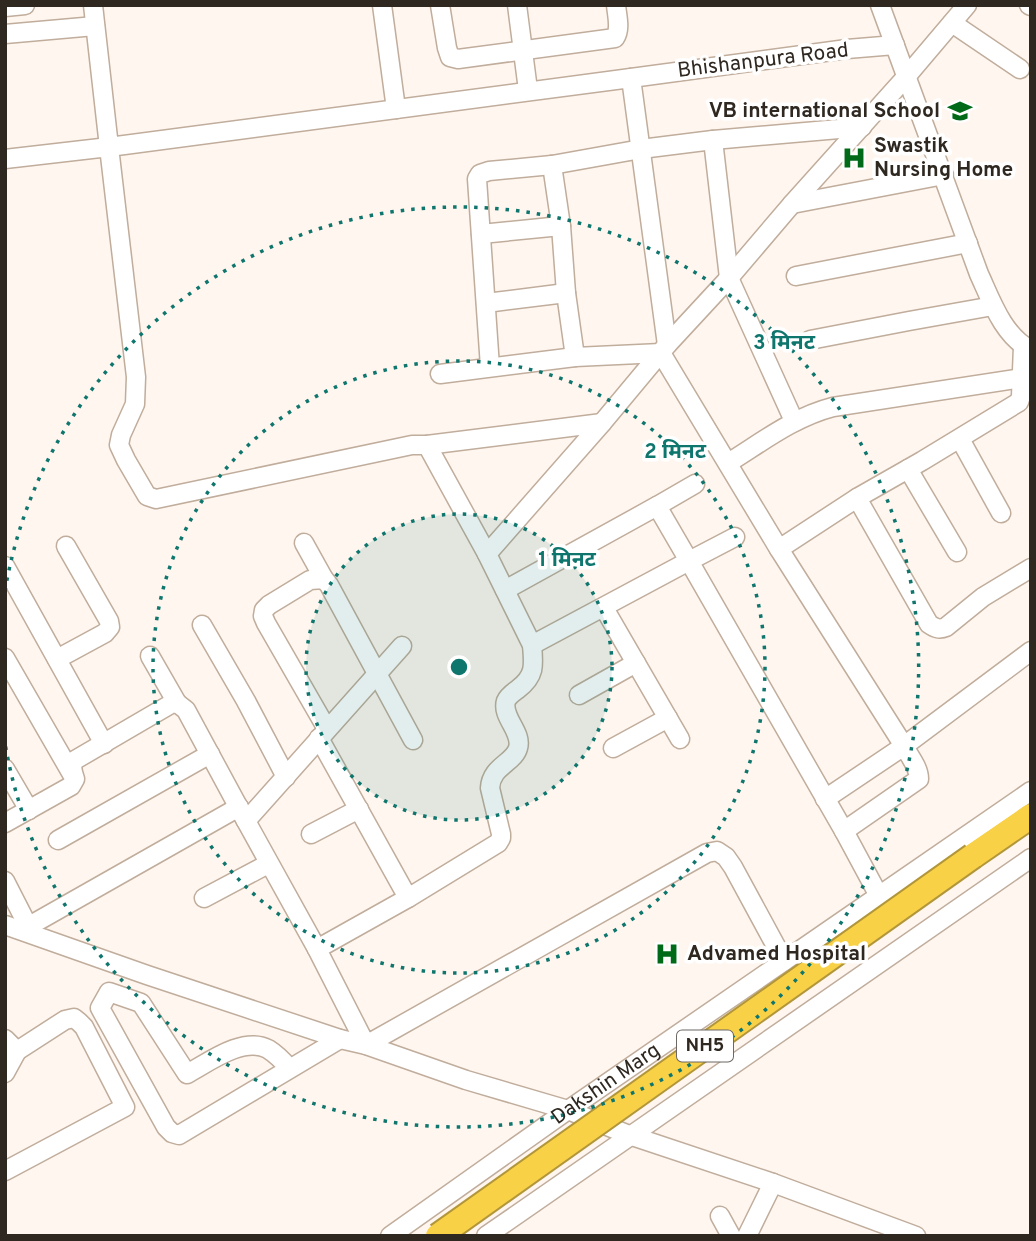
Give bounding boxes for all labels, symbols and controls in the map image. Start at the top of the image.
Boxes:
street label: Bhishanpura Road [676,37,850,85]
school or university icon: VB international School [946,97,974,125]
place label: VB international School [709,98,940,125]
place label: Swastik Nursing Home [874,133,1013,184]
hospital icon: Swastik Nursing Home [840,144,868,172]
text: 3 मिनट [753,330,816,357]
text: 2 मिनट [644,439,707,466]
text: 1 मिनट [538,547,597,574]
centre of rings [447,655,471,679]
hospital icon: Advamed Hospital [653,940,681,968]
place label: Advamed Hospital [687,941,866,968]
road number: NH5 [677,1030,733,1062]
street label: Dakshin Marg [546,1037,666,1131]

